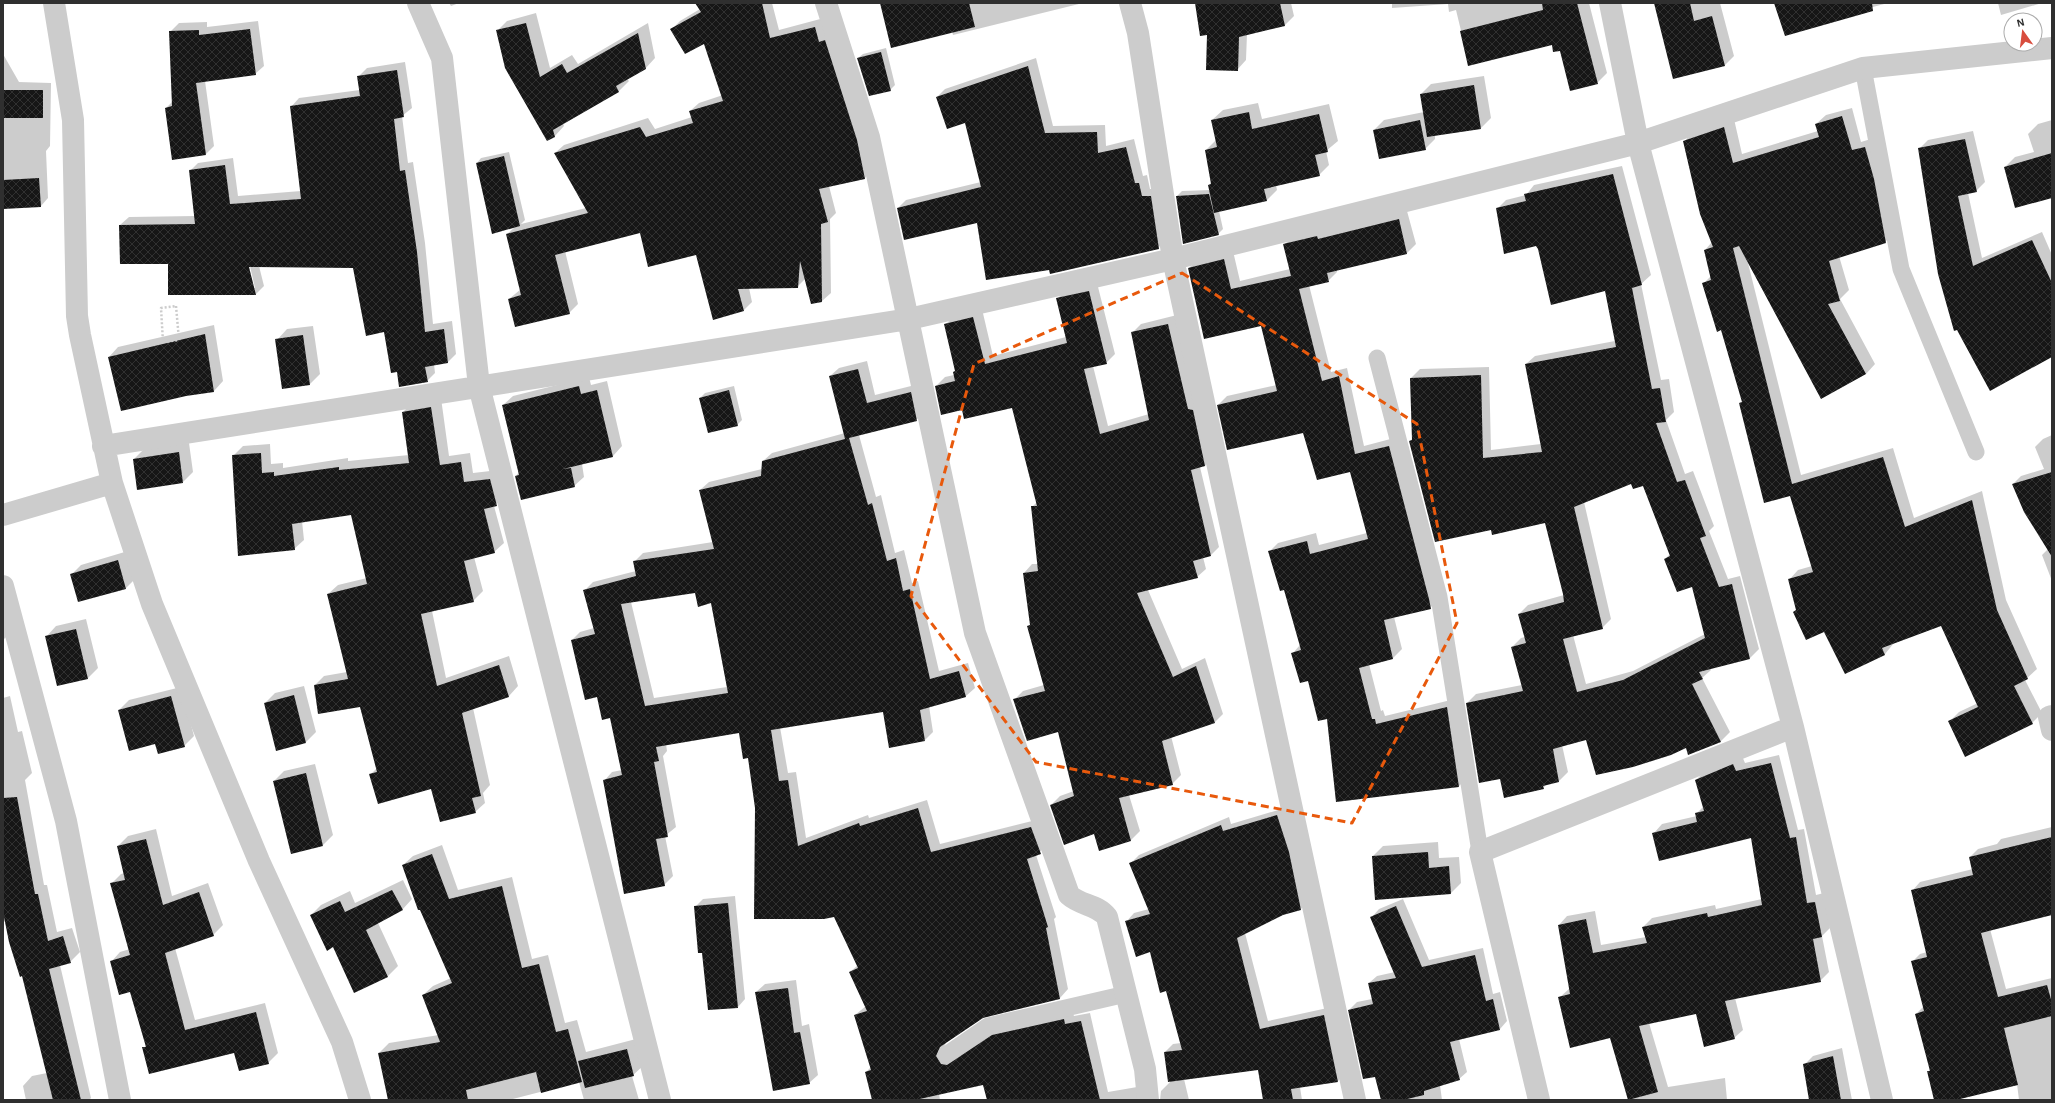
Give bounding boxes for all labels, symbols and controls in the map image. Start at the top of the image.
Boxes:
north arrow [2003,12,2043,52]
text: N [2016,17,2026,29]

